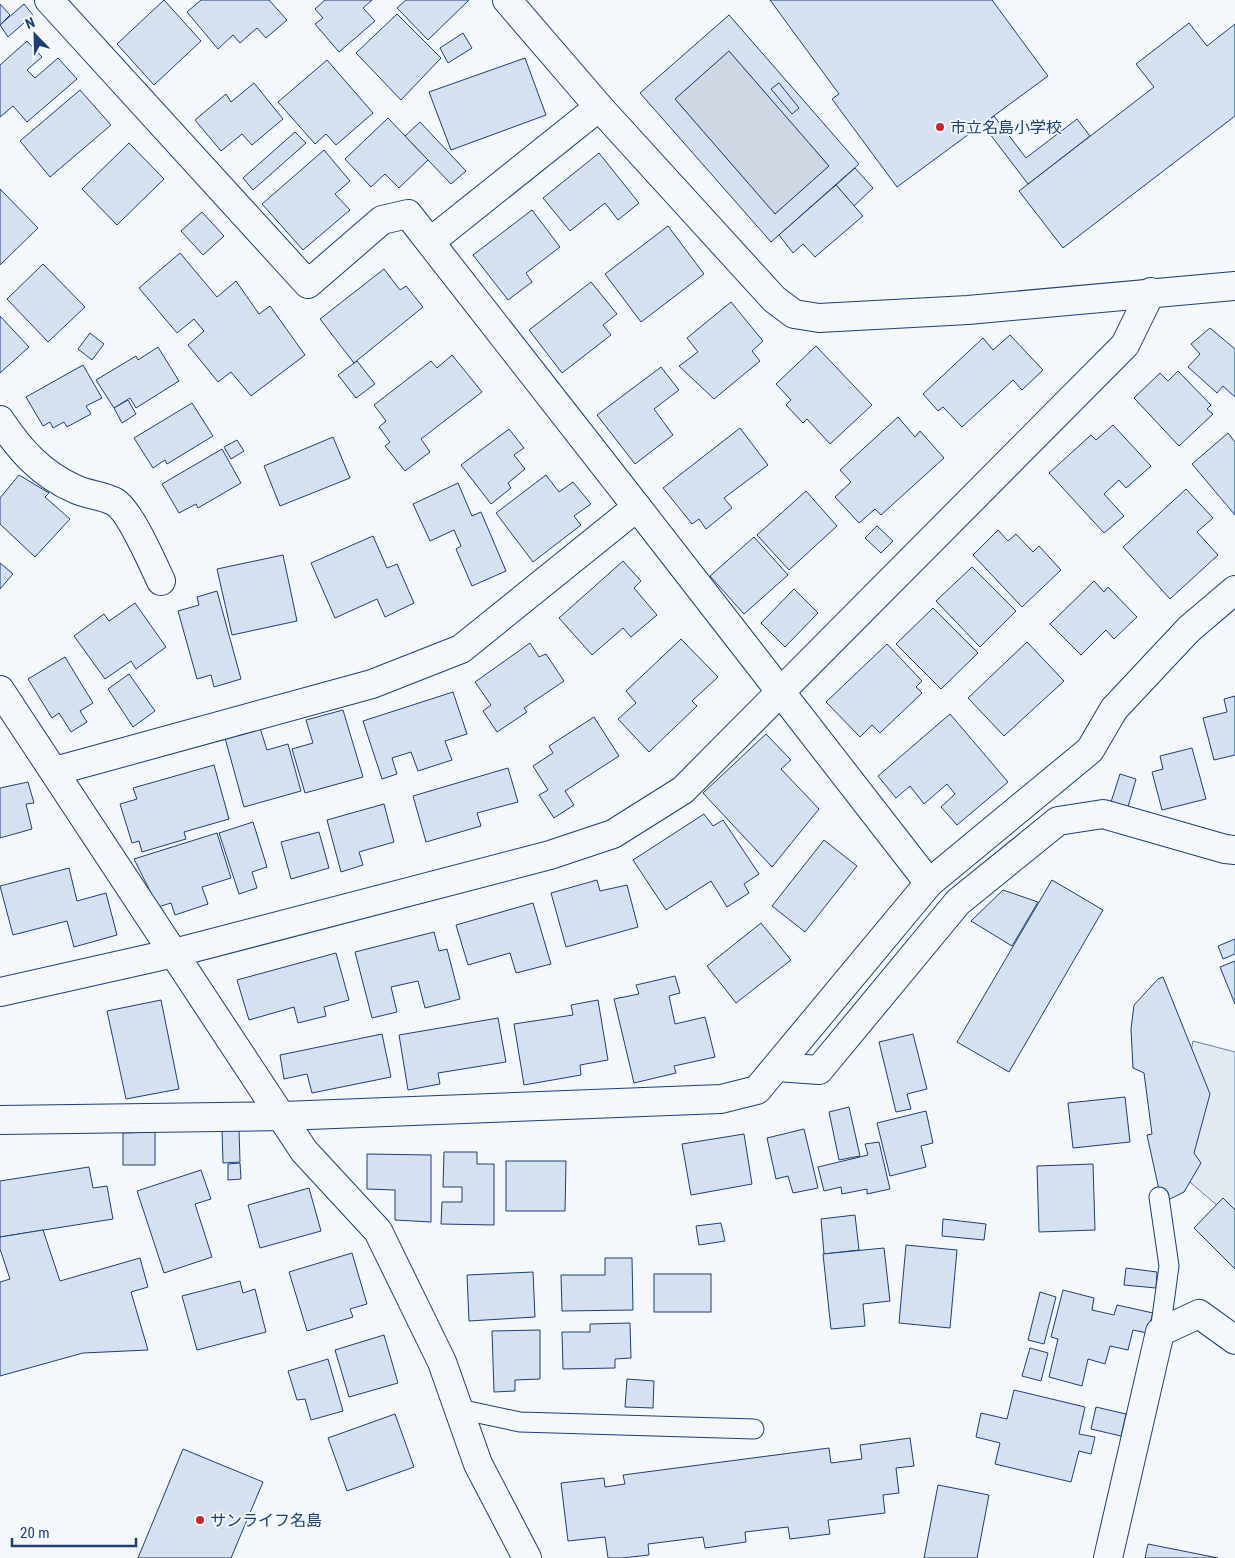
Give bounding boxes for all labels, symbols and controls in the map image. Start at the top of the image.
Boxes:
north arrow [10,10,60,60]
text: N [23,14,37,32]
place label: 市立名島小学校 [950,118,1062,137]
marker: 市立名島小学校 [934,121,946,133]
place label: サンライフ名島 [210,1511,322,1530]
marker: サンライフ名島 [194,1514,206,1526]
scale bar [12,1516,136,1548]
text: 20 m [20,1524,50,1542]

